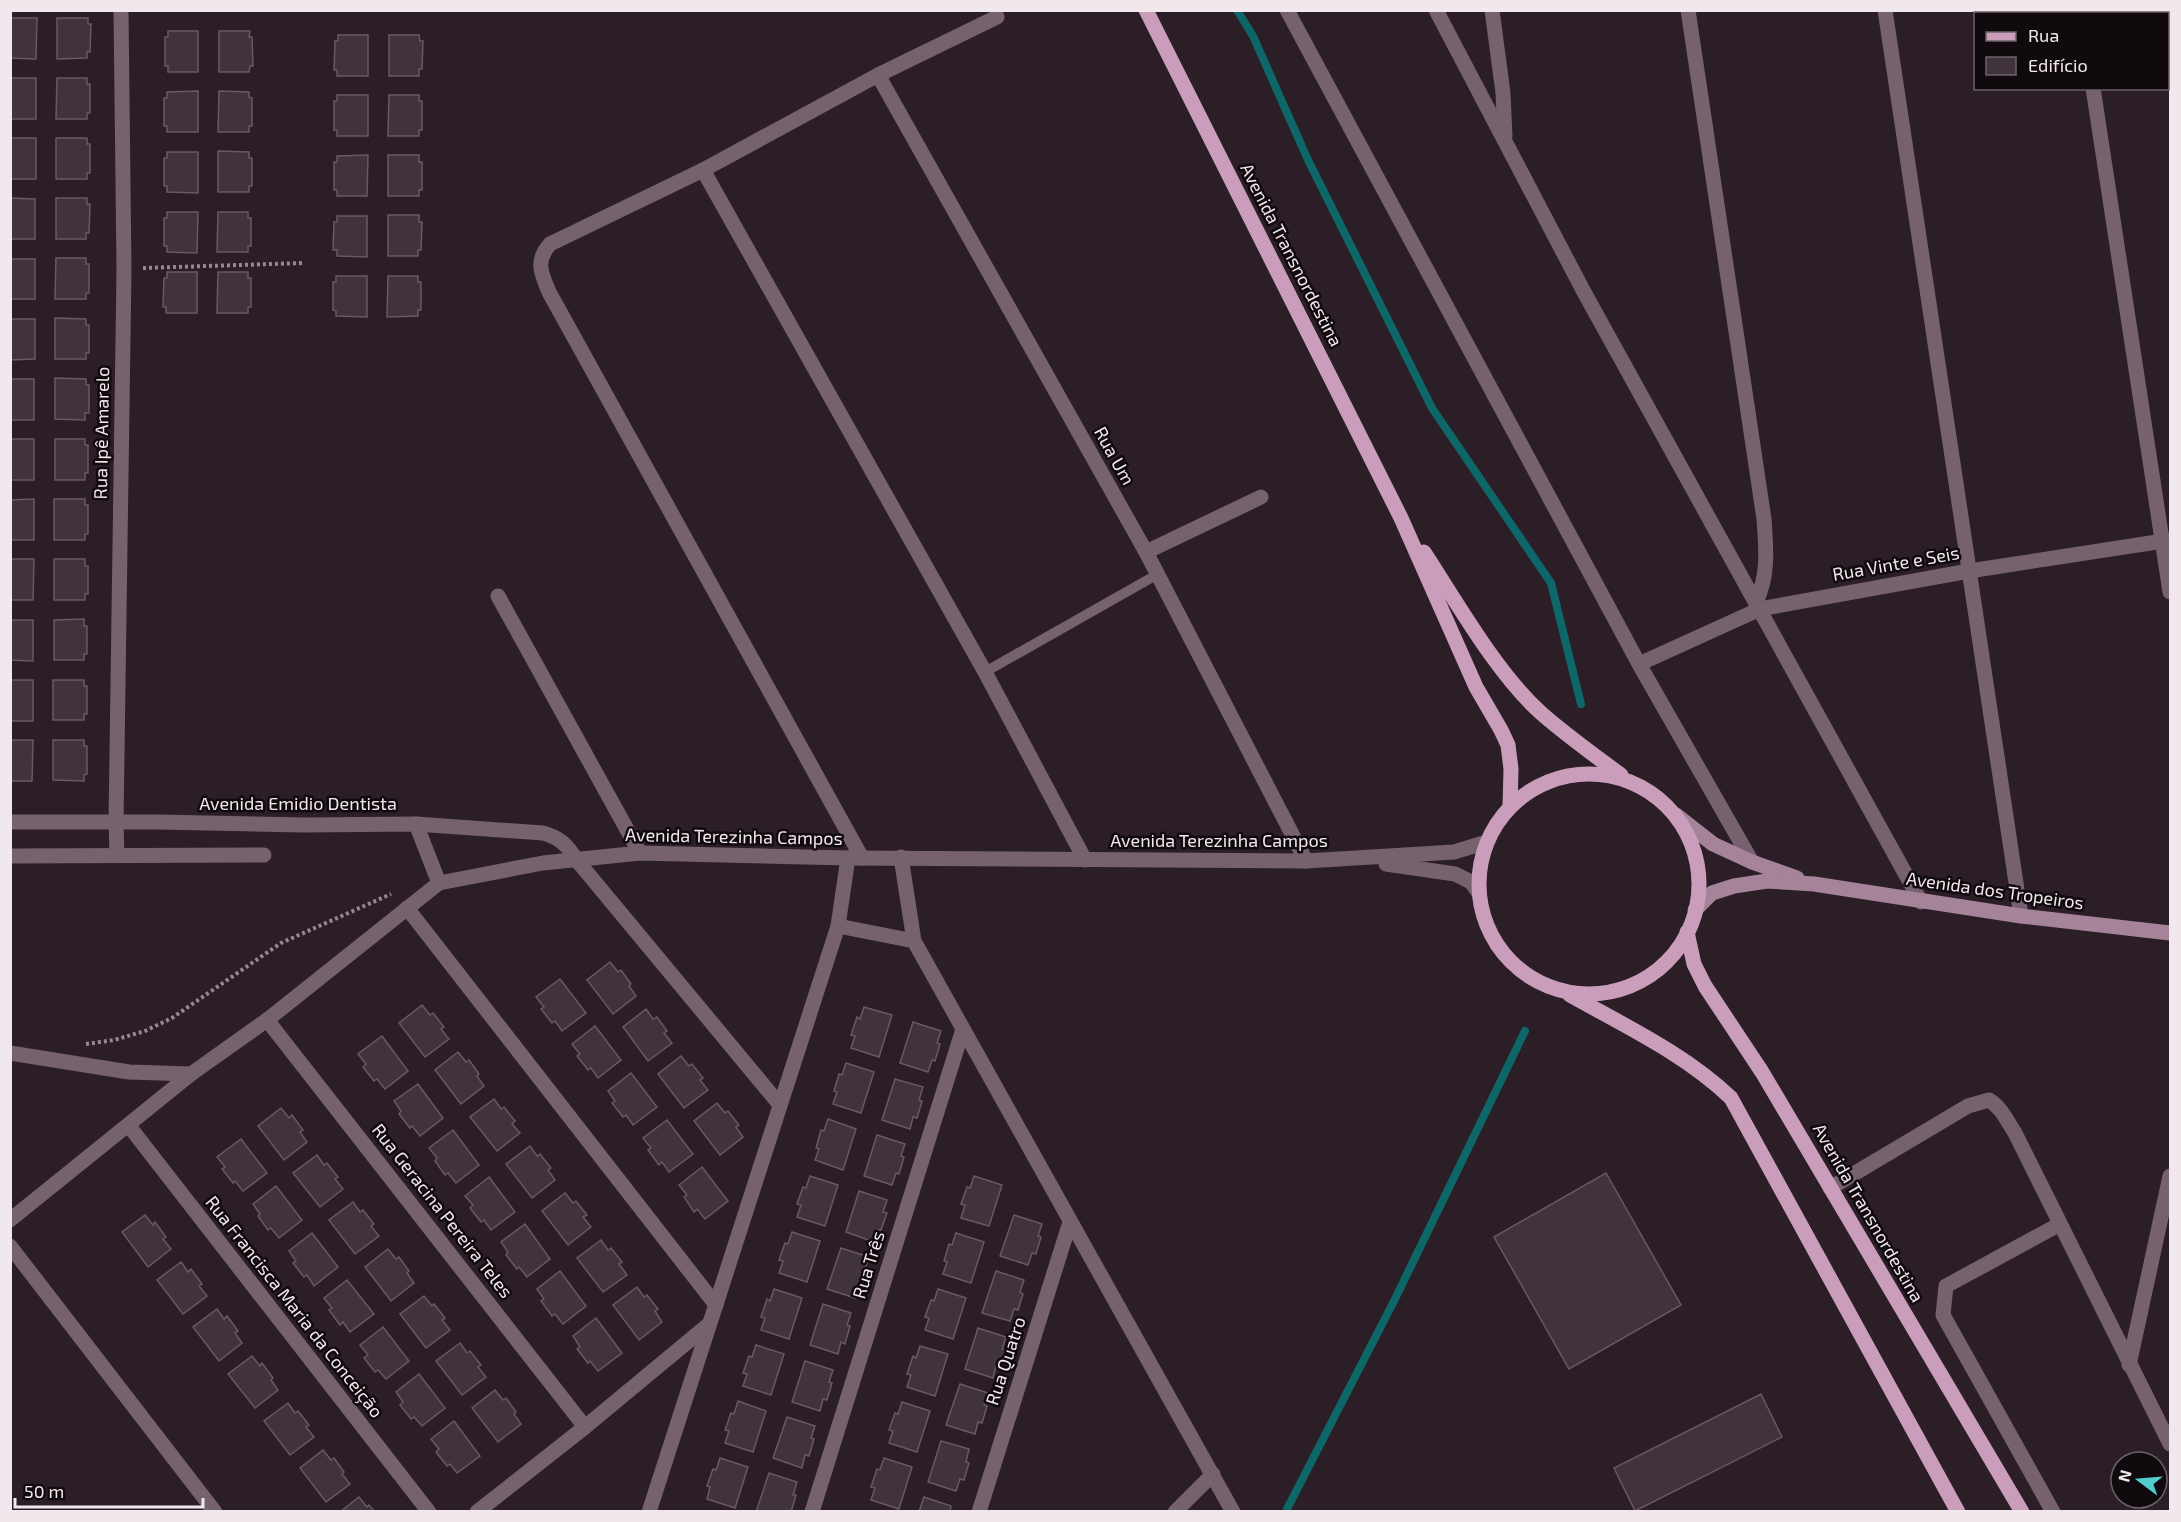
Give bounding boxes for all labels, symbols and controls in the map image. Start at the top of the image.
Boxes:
legend [1974,12,2169,90]
text: Rua [2028,24,2059,46]
text: Edifício [2028,54,2088,76]
street label: Avenida Transnordestina [1236,159,1348,350]
street label: Rua Ipê Amarelo [89,366,113,500]
street label: Rua Um [1090,423,1140,488]
street label: Rua Vinte e Seis [1831,541,1961,585]
street label: Avenida Emidio Dentista [199,792,397,814]
street label: Avenida Terezinha Campos [625,823,843,849]
street label: Avenida Terezinha Campos [1110,829,1328,851]
street label: Avenida dos Tropeiros [1905,867,2085,913]
street label: Rua Geracina Pereira Teles [368,1119,518,1302]
street label: Avenida Transnordestina [1809,1119,1929,1306]
street label: Rua Francisca Maria da Conceição [201,1191,388,1422]
street label: Rua Três [847,1228,889,1301]
street label: Rua Quatro [980,1314,1030,1408]
north arrow [2109,1450,2169,1510]
text: N [2113,1468,2135,1484]
scale bar [15,1471,202,1509]
text: 50 m [24,1480,64,1502]

